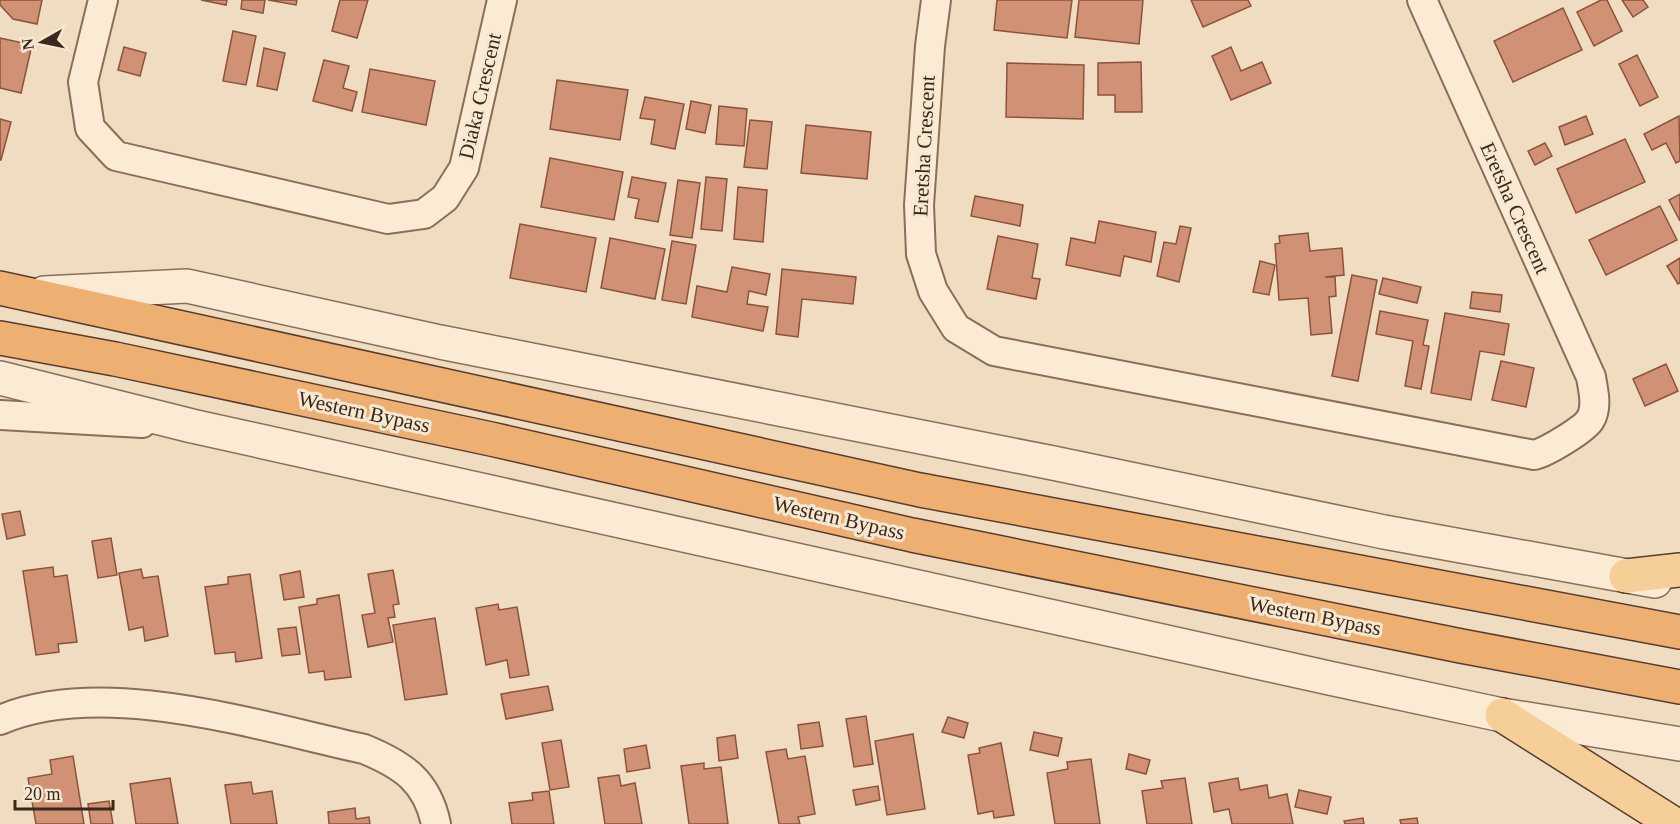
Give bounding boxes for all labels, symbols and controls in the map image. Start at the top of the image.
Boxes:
north arrow [12,12,72,72]
street label: Diaka Crescent [454,30,506,161]
text: N [18,37,37,51]
street label: Eretsha Crescent [908,74,940,217]
street label: Eretsha Crescent [1475,138,1555,278]
street label: Western Bypass [296,386,432,438]
street label: Western Bypass [771,491,907,545]
street label: Western Bypass [1247,591,1383,641]
scale bar [15,773,112,811]
text: 20 m [24,784,61,804]

